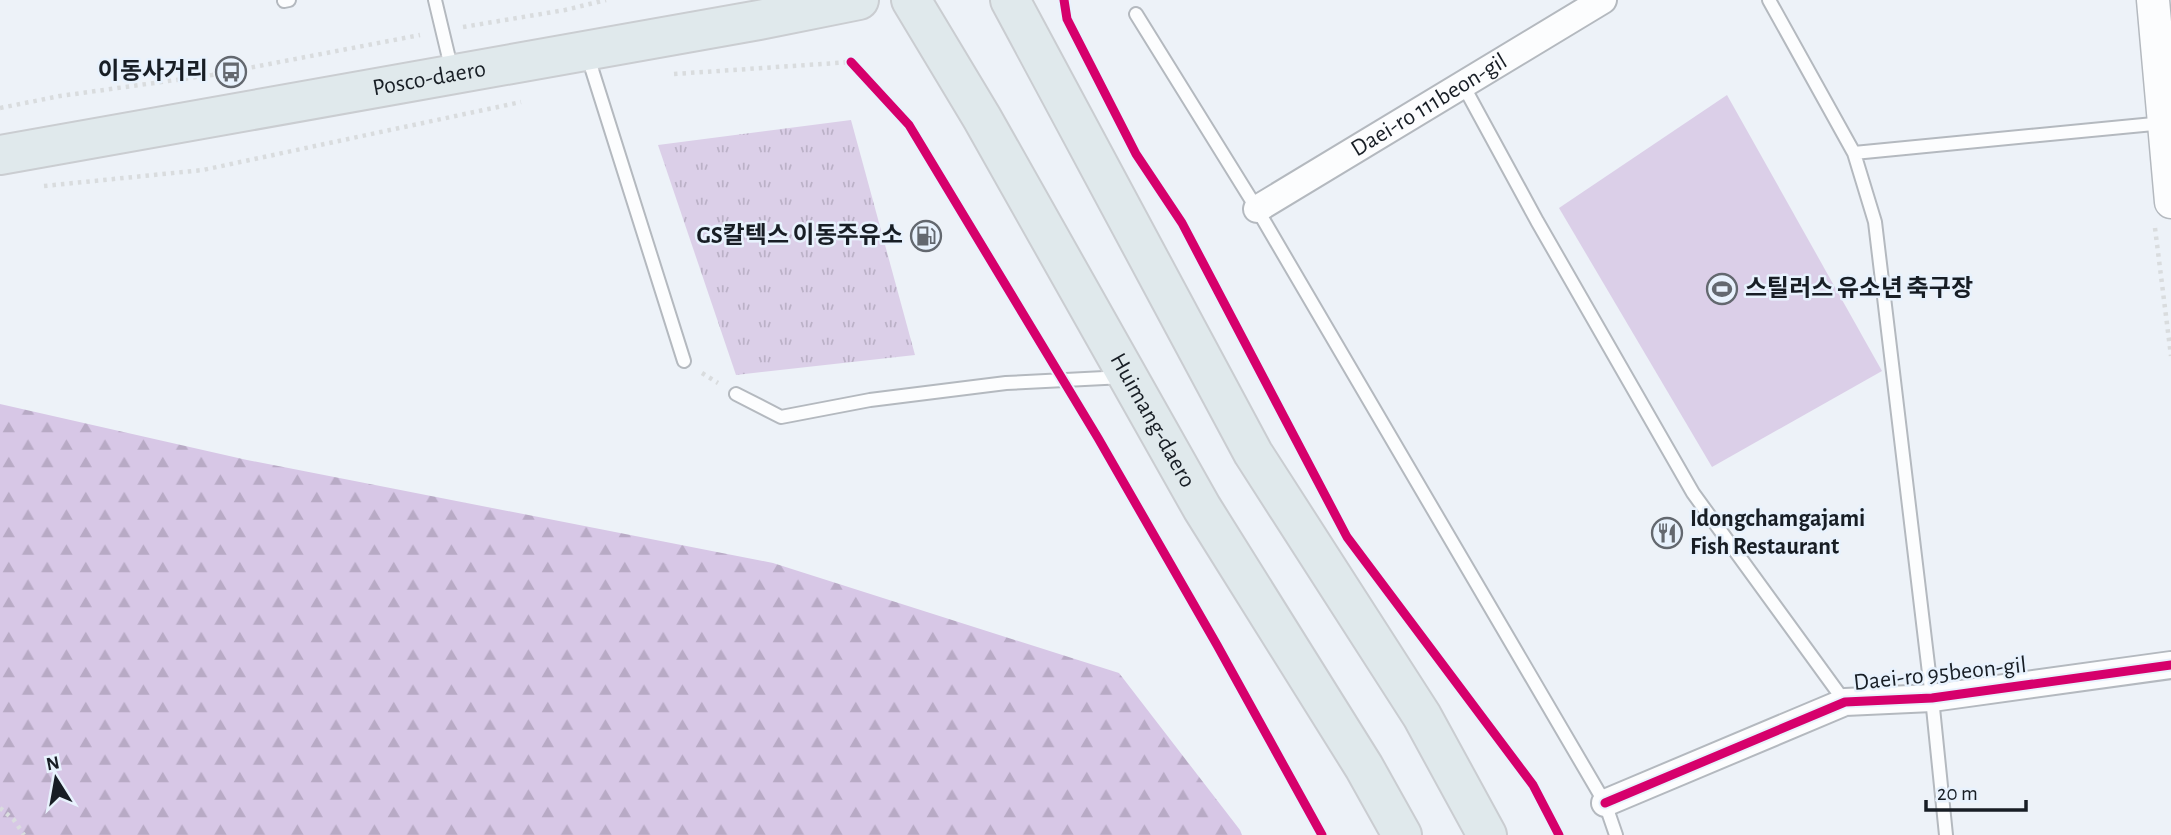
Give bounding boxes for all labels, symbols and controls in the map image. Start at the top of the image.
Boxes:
street label: Daei-ro 111beon-gil [1347,49,1511,161]
bus stop icon: 이동사거리 [214,55,248,89]
street label: Posco-daero [371,57,488,101]
place label: 이동사거리 [98,58,208,84]
fuel station icon: GS칼텍스 이동주유소 [909,219,943,253]
place label: GS칼텍스 이동주유소 [696,222,903,248]
sports icon: 스틸러스 유소년 축구장 [1705,272,1739,306]
place label: 스틸러스 유소년 축구장 [1745,275,1973,301]
street label: Huimang-daero [1105,349,1200,492]
place label: Idongchamgajami Fish Restaurant [1690,507,1865,559]
restaurant icon: Idongchamgajami Fish Restaurant [1650,516,1684,550]
street label: Daei-ro 95beon-gil [1852,653,2028,695]
north arrow [21,744,91,814]
text: N [45,753,61,774]
scale bar [1926,768,2026,812]
text: 20 m [1937,783,1978,804]

